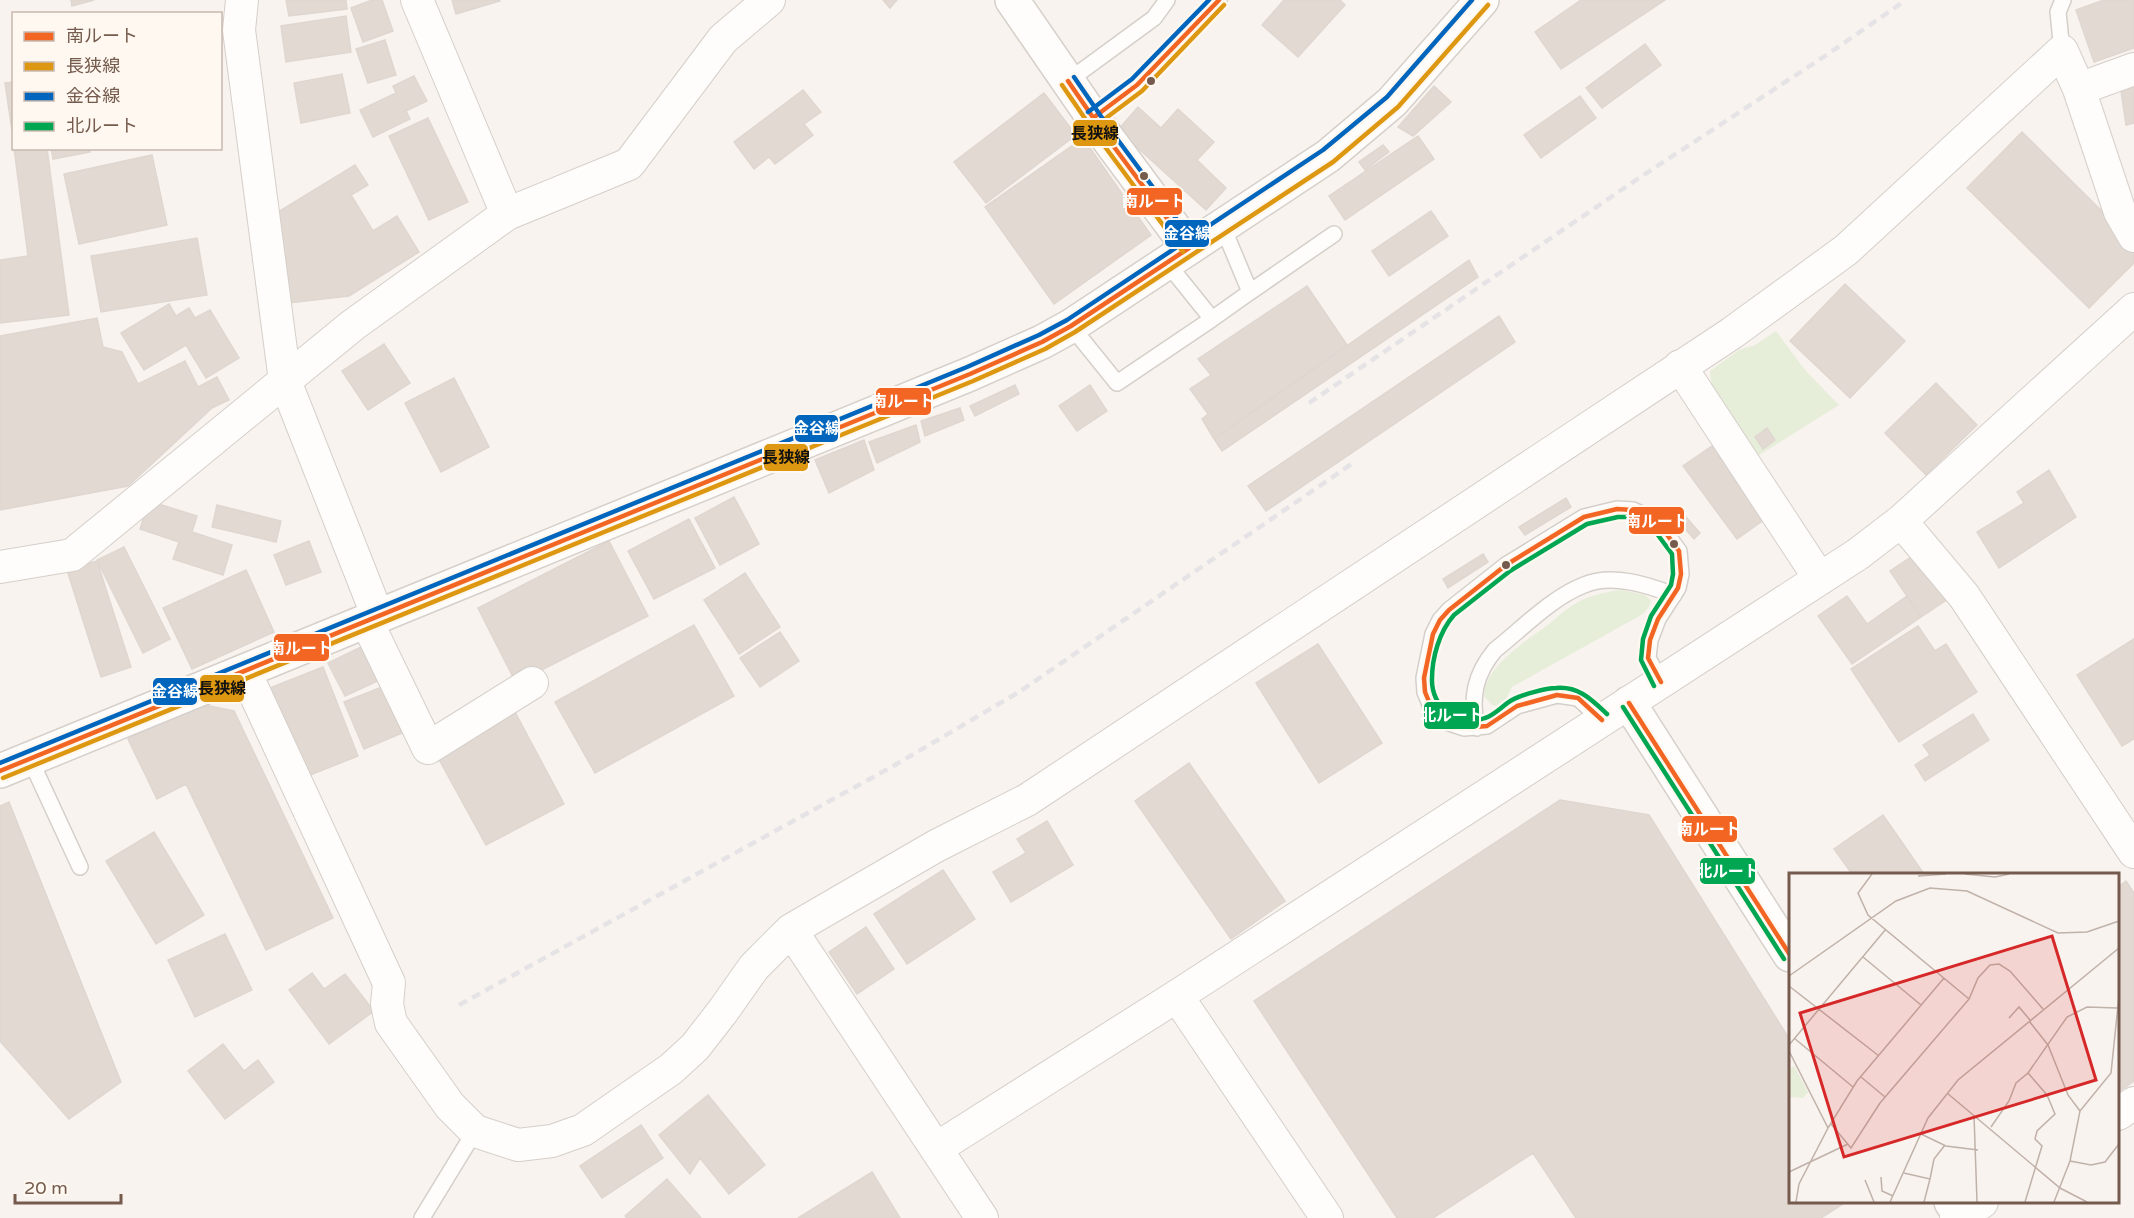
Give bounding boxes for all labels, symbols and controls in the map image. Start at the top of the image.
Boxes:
legend [12,12,222,150]
text: 南ルート [66,25,138,47]
text: 長狭線 [66,55,120,77]
unlabelled marker [1145,75,1157,87]
text: 金谷線 [66,85,120,107]
text: 北ルート [66,115,138,137]
line badge: 長狭線 [1072,119,1118,147]
text: 長狭線 [1071,124,1119,144]
unlabelled marker [1138,170,1150,182]
line badge: 南ルート [1126,187,1183,216]
text: 南ルート [1122,192,1186,212]
line badge: 金谷線 [1164,219,1210,248]
text: 金谷線 [1163,224,1211,244]
line badge: 南ルート [875,387,932,416]
text: 南ルート [871,392,935,412]
line badge: 金谷線 [794,414,839,443]
text: 金谷線 [793,419,841,439]
line badge: 長狭線 [763,443,809,472]
text: 長狭線 [762,448,810,468]
line badge: 南ルート [1628,506,1685,535]
text: 南ルート [1625,512,1689,532]
unlabelled marker [1668,538,1680,550]
unlabelled marker [1500,559,1512,571]
line badge: 南ルート [273,633,330,662]
text: 南ルート [269,639,333,659]
line badge: 長狭線 [199,674,245,703]
line badge: 金谷線 [152,677,198,706]
text: 長狭線 [198,679,246,699]
text: 金谷線 [151,682,199,702]
line badge: 北ルート [1423,701,1480,730]
text: 北ルート [1420,706,1484,726]
line badge: 南ルート [1681,815,1738,843]
text: 南ルート [1677,820,1741,840]
line badge: 北ルート [1699,857,1756,885]
text: 北ルート [1696,862,1760,882]
inset map [1789,873,2119,1203]
scale bar [15,1167,122,1205]
text: 20 m [24,1177,68,1199]

